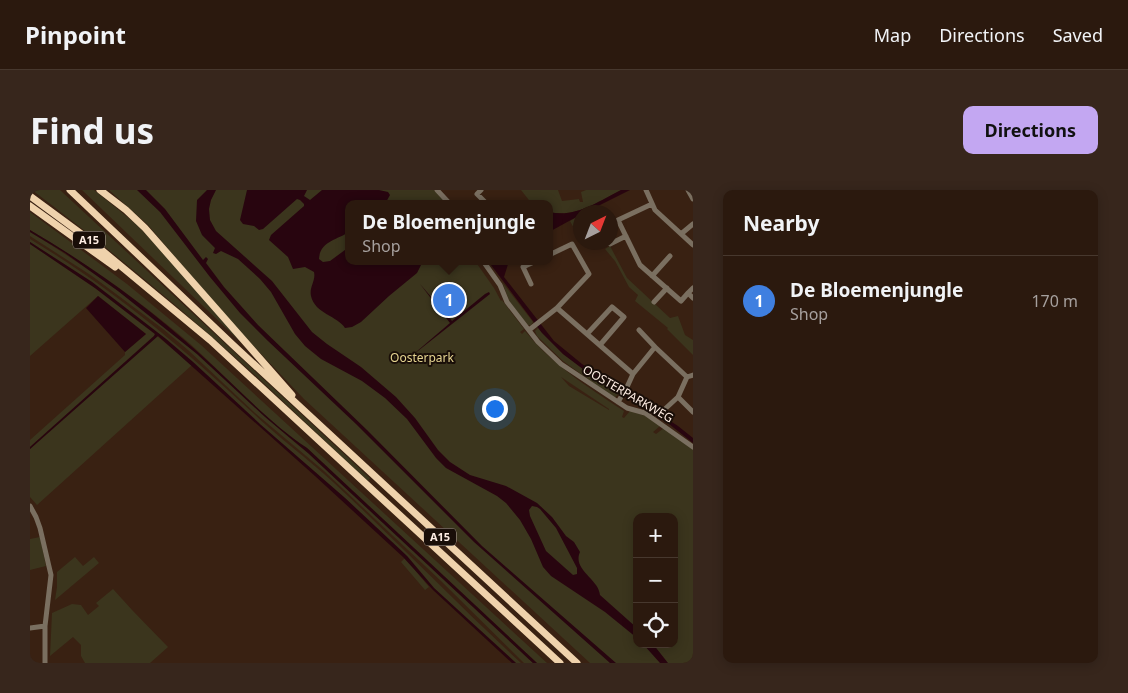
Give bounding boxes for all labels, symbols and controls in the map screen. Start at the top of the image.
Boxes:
text: Pinpoint [25,18,126,51]
text: Map [874,23,911,47]
text: Directions [939,23,1025,47]
text: Saved [1053,23,1103,47]
button: Directions [963,106,1098,154]
text: Find us [30,107,154,154]
popup [345,200,553,265]
north arrow [573,205,618,250]
text: De Bloemenjungle [362,209,536,235]
text: Nearby [743,209,819,237]
road number: A15 [73,232,105,248]
text: Shop [362,235,401,257]
text: De Bloemenjungle [790,277,963,303]
pin: 1 [433,281,465,319]
text: 1 [754,290,764,312]
text: 170 m [1031,290,1078,312]
text: Shop [790,303,828,325]
park label: Oosterpark [390,349,455,366]
street label: OOSTERPARKWEG [580,361,677,426]
your location [482,396,508,422]
map controls [633,513,678,648]
button: + [633,513,678,558]
road number: A15 [424,528,456,546]
button: − [633,558,678,603]
button: locate [633,603,678,648]

